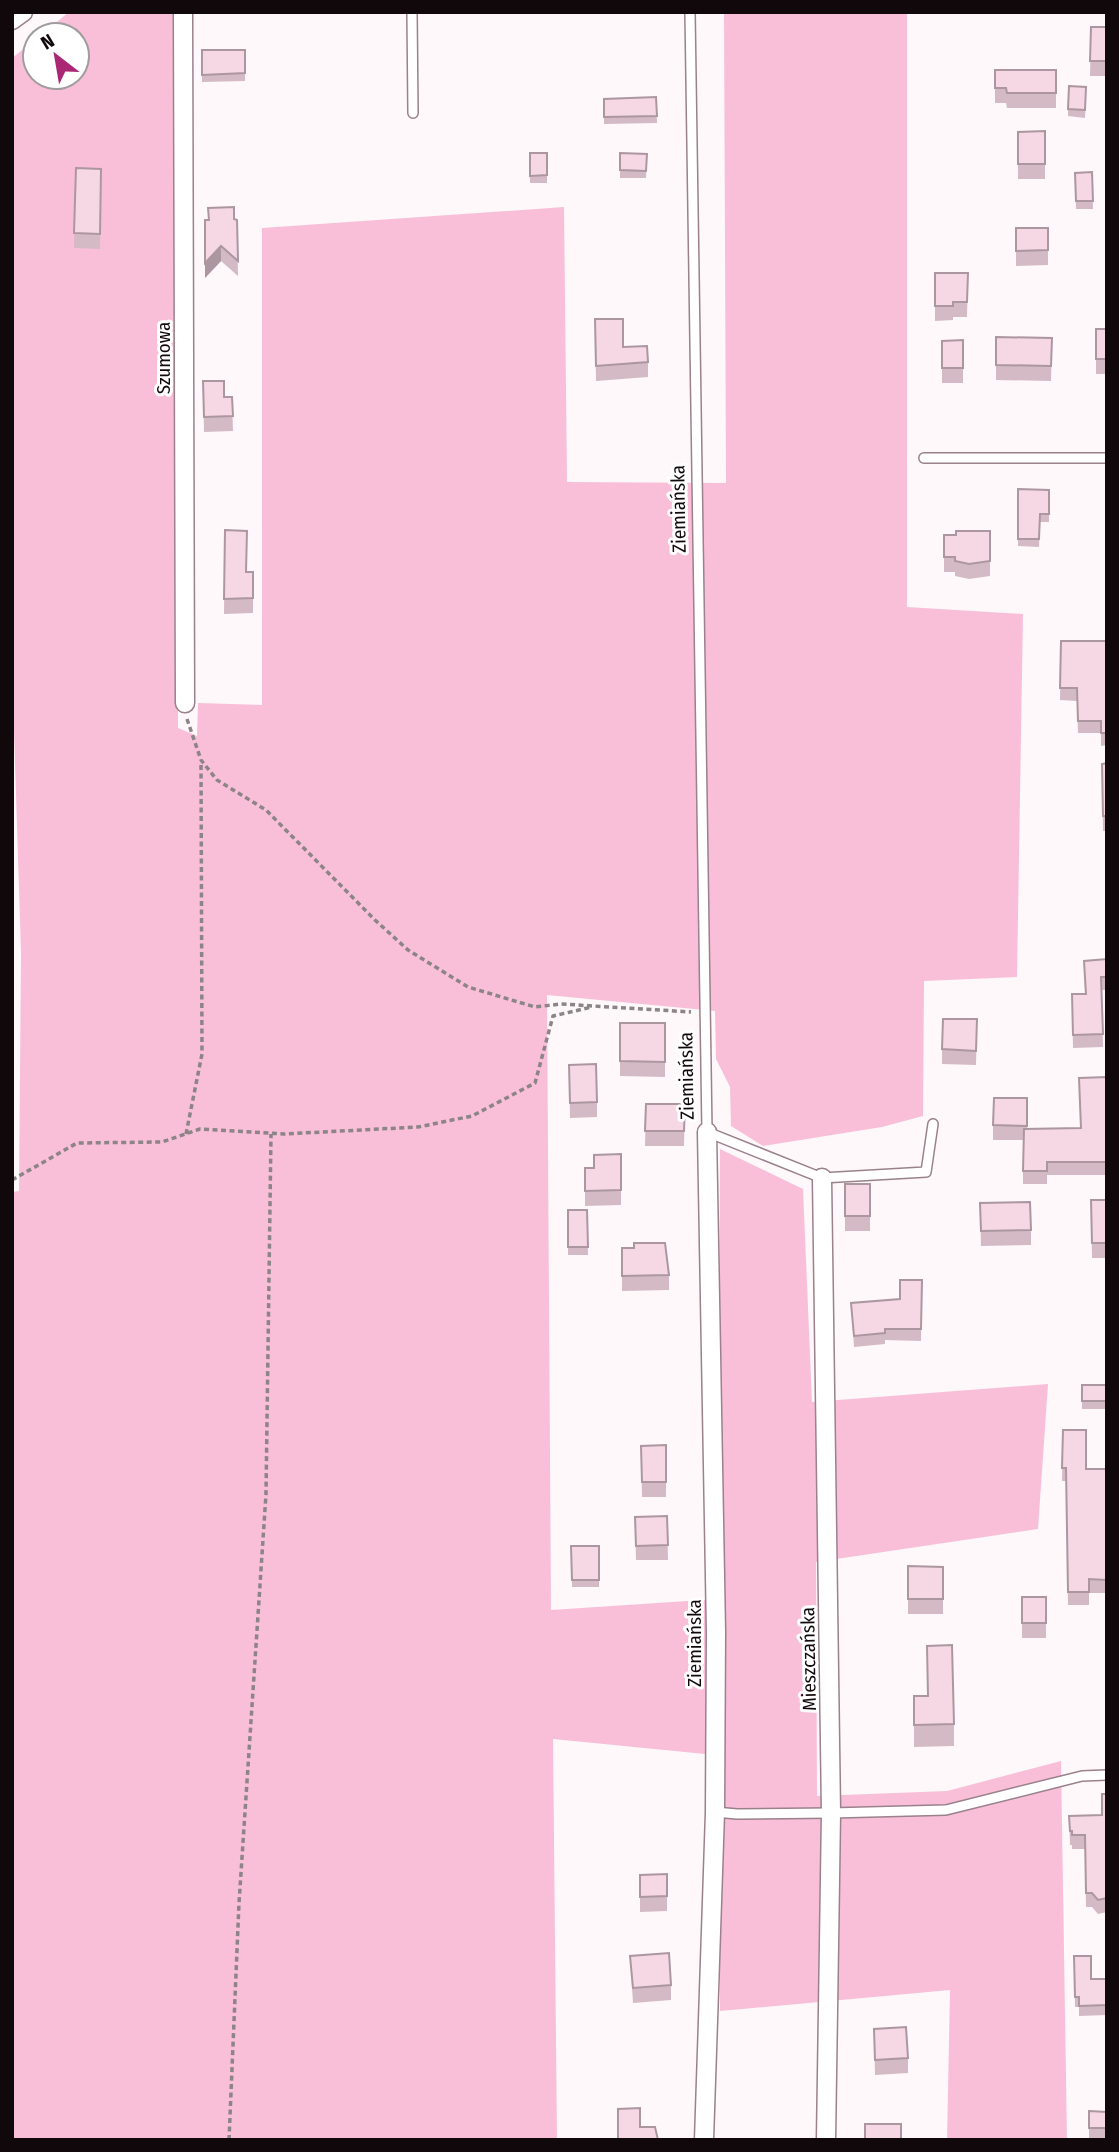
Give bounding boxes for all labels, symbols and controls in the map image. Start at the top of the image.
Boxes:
north arrow [21,21,91,91]
text: N [37,29,58,55]
street label: Szumowa [152,322,175,394]
street label: Ziemiańska [666,465,691,553]
street label: Ziemiańska [674,1032,699,1120]
street label: Ziemiańska [683,1599,706,1687]
street label: Mieszczańska [796,1607,821,1711]

